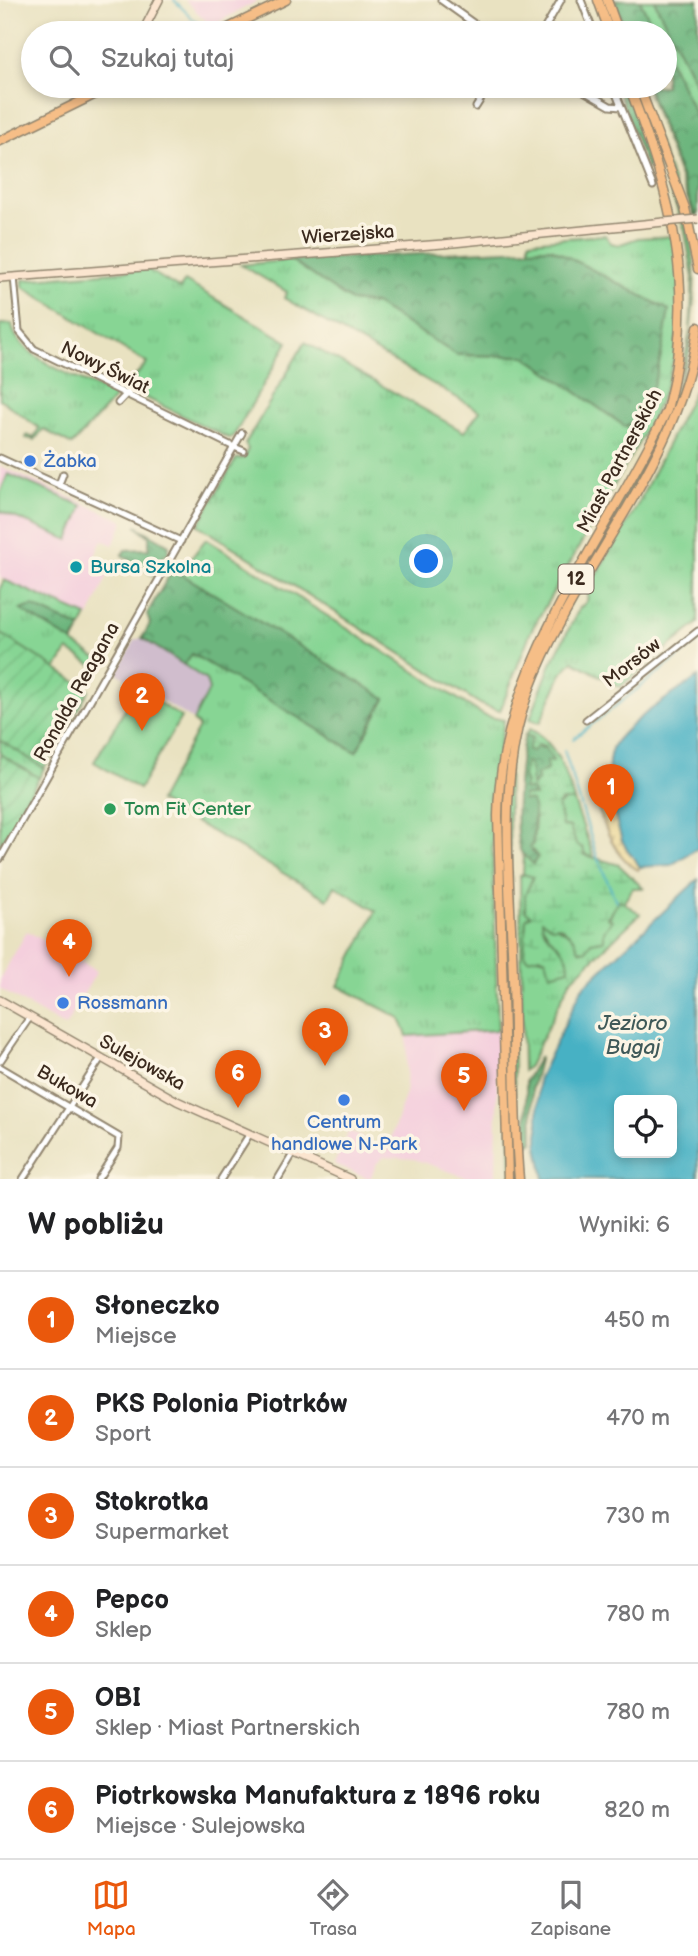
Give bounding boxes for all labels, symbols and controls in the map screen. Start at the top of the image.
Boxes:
search box [21,21,677,98]
icon: search [45,41,83,79]
text: Szukaj tutaj [101,44,234,75]
street label: Wierzejska [301,220,395,250]
street label: Nowy Świat [57,336,154,399]
street label: Miast Partnerskich [572,385,668,537]
place label: Żabka [43,450,97,473]
marker: Żabka [22,453,38,469]
your location [409,544,443,578]
place label: Bursa Szkolna [90,556,211,579]
marker: Bursa Szkolna [68,559,84,575]
road number: 12 [558,564,594,594]
street label: Ronalda Reagana [29,618,125,766]
street label: Morsów [599,633,666,693]
pin: 2 [119,673,165,731]
pin: 1 [588,764,634,822]
place label: Tom Fit Center [124,798,252,821]
marker: Tom Fit Center [102,801,118,817]
pin: 4 [46,919,92,977]
place label: Rossmann [77,992,168,1015]
marker: Rossmann [55,995,71,1011]
pin: 3 [302,1008,348,1066]
water label: Jezioro Bugaj [597,1011,668,1060]
street label: Sulejowska [95,1030,189,1096]
pin: 6 [215,1050,261,1108]
pin: 5 [441,1053,487,1111]
street label: Bukowa [32,1060,102,1114]
marker: Centrum handlowe N-Park [336,1092,352,1108]
map controls [614,1095,677,1158]
button: locate [614,1095,677,1158]
place label: Centrum handlowe N-Park [271,1111,418,1156]
text: W pobliżu [28,1207,164,1243]
text: Wyniki: 6 [579,1211,670,1239]
text: Słoneczko [95,1291,220,1322]
text: 1 [46,1306,56,1334]
text: 450 m [604,1306,670,1334]
text: Miejsce [95,1322,177,1350]
text: PKS Polonia Piotrków [95,1389,347,1420]
text: 2 [44,1404,58,1432]
text: 470 m [606,1404,670,1432]
text: Sport [95,1420,151,1448]
text: Stokrotka [95,1487,209,1518]
text: 3 [44,1502,58,1530]
text: 730 m [606,1502,670,1530]
text: Supermarket [95,1518,229,1546]
text: Pepco [95,1585,169,1616]
text: 4 [44,1600,58,1628]
text: 780 m [607,1600,670,1628]
text: Sklep [95,1616,152,1644]
text: OBI [95,1683,141,1714]
text: 5 [44,1698,58,1726]
text: 780 m [607,1698,670,1726]
text: Sklep · Miast Partnerskich [95,1714,360,1742]
text: Piotrkowska Manufaktura z 1896 roku [95,1781,540,1812]
text: 6 [44,1796,58,1824]
text: 820 m [604,1796,670,1824]
text: Miejsce · Sulejowska [95,1812,306,1840]
tab: Mapa [87,1876,136,1941]
tab: Trasa [310,1876,357,1941]
tab: Zapisane [531,1876,611,1941]

